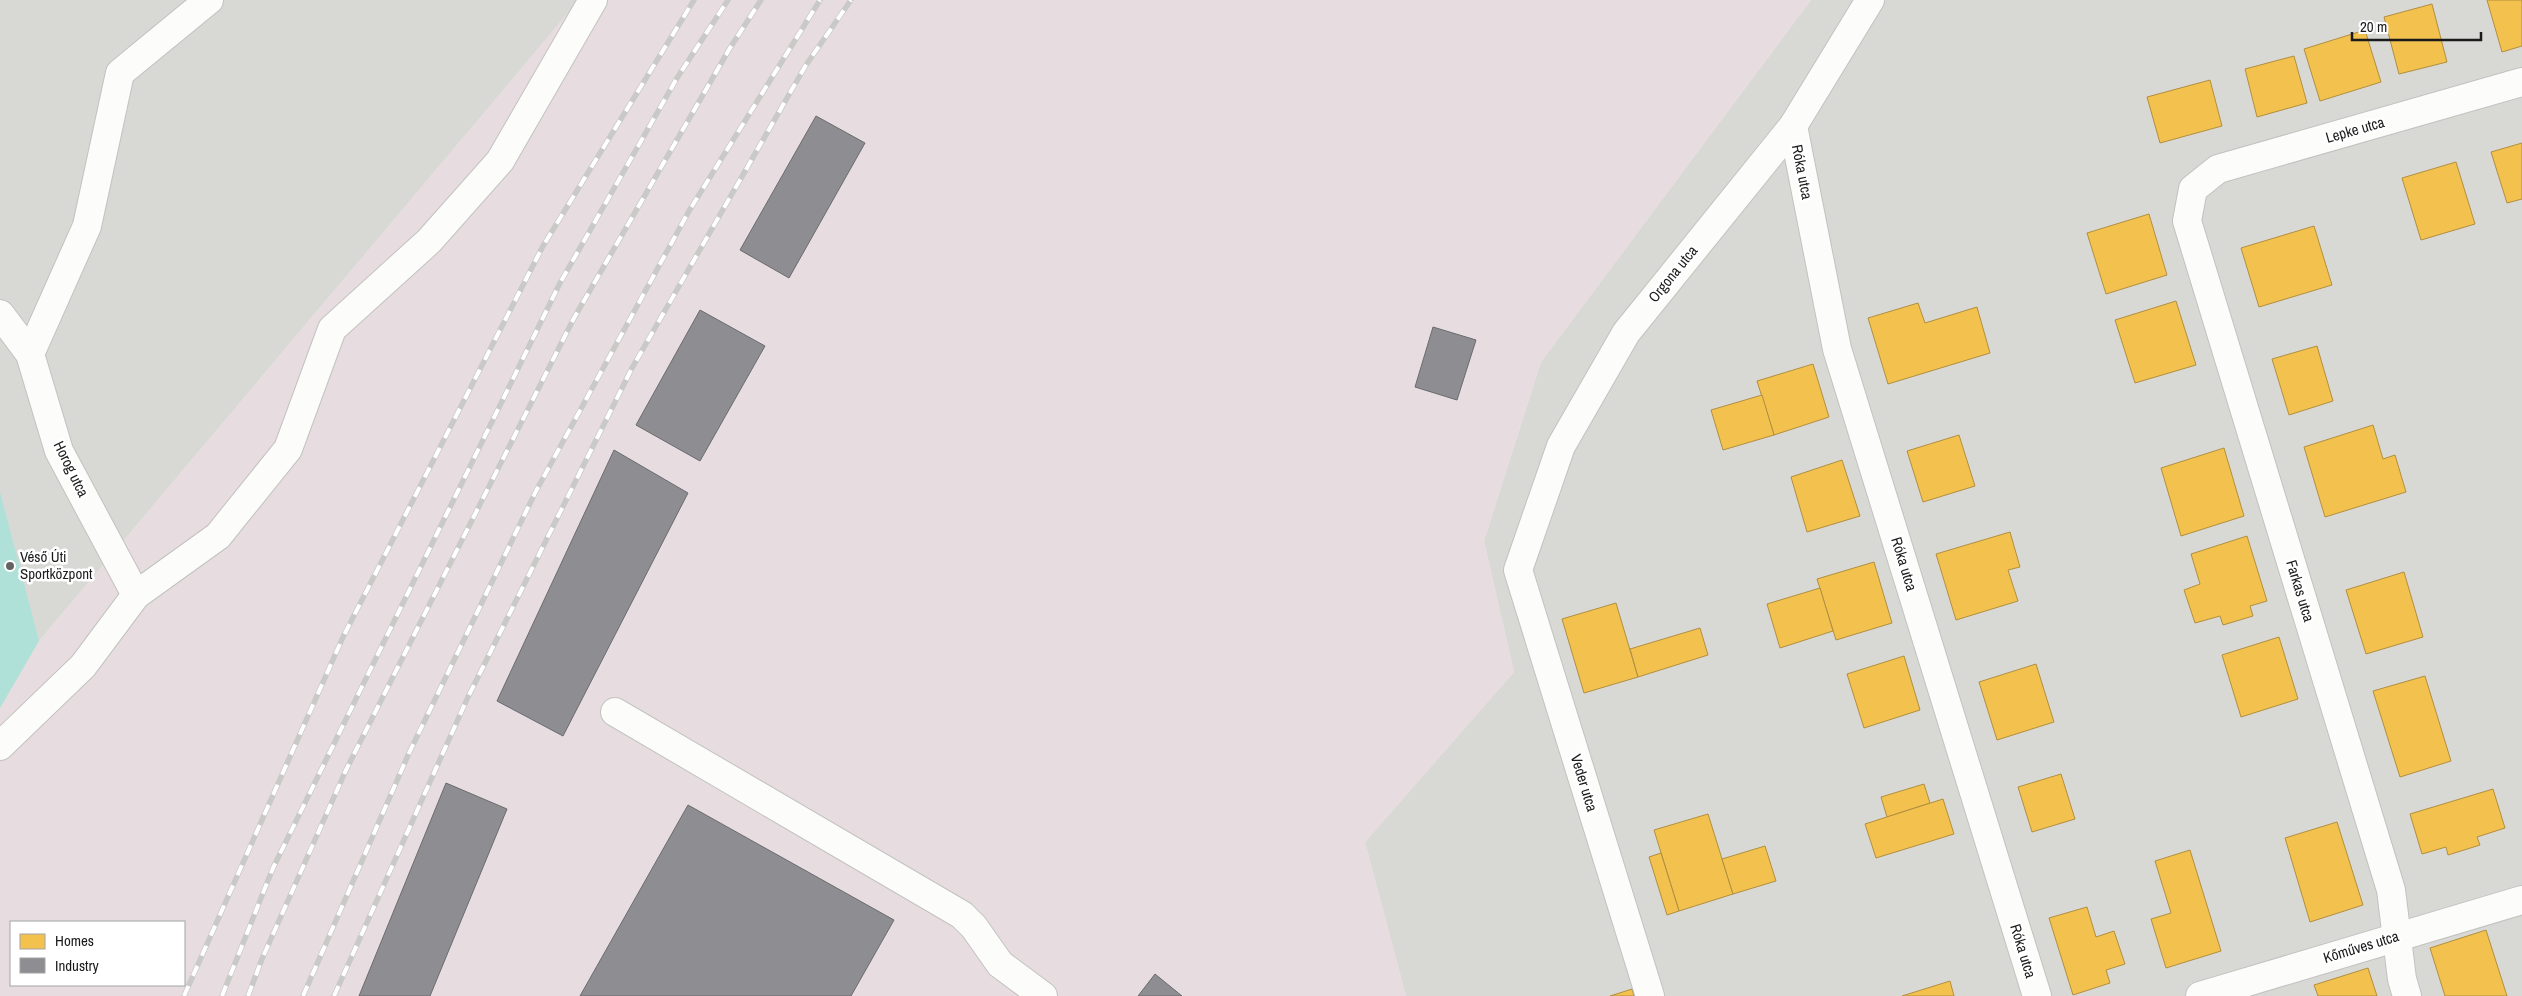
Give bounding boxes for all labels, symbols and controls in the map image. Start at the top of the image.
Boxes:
scale bar [2352,10,2481,42]
text: 20 m [2360,16,2387,37]
street label: Lepke utca [2323,111,2387,148]
street label: Róka utca [1787,143,1818,201]
street label: Orgona utca [1643,241,1702,307]
street label: Horog utca [49,437,94,501]
street label: Róka utca [1886,534,1923,594]
place label: Véső Úti Sportközpont [20,546,93,584]
street label: Farkas utca [2281,557,2320,625]
marker: Véső Úti Sportközpont [4,560,16,572]
street label: Veder utca [1566,752,1603,814]
legend [10,921,185,986]
street label: Róka utca [2005,921,2042,981]
street label: Kőműves utca [2321,925,2401,968]
text: Homes [55,930,94,951]
text: Industry [55,955,100,976]

